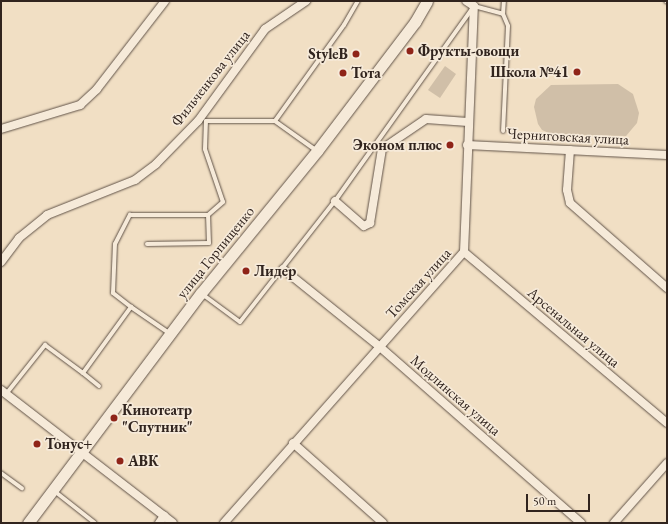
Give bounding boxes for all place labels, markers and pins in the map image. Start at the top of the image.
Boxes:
place label: Фрукты-овощи [418,42,519,60]
place label: StyleB [308,45,348,63]
marker: Фрукты-овощи [405,46,415,56]
marker: StyleB [351,49,361,59]
place label: Школа №41 [490,63,569,81]
place label: Тота [351,64,381,82]
marker: Школа №41 [572,67,582,77]
marker: Тота [338,68,348,78]
place label: Эконом плюс [353,136,442,154]
marker: Эконом плюс [445,140,455,150]
place label: Лидер [254,262,296,280]
marker: Лидер [241,266,251,276]
place label: Кинотеатр "Спутник" [122,400,193,435]
marker: Кинотеатр "Спутник" [109,413,119,423]
place label: Тонус+ [45,435,92,453]
marker: Тонус+ [32,439,42,449]
place label: АВК [128,452,159,470]
marker: АВК [115,456,125,466]

